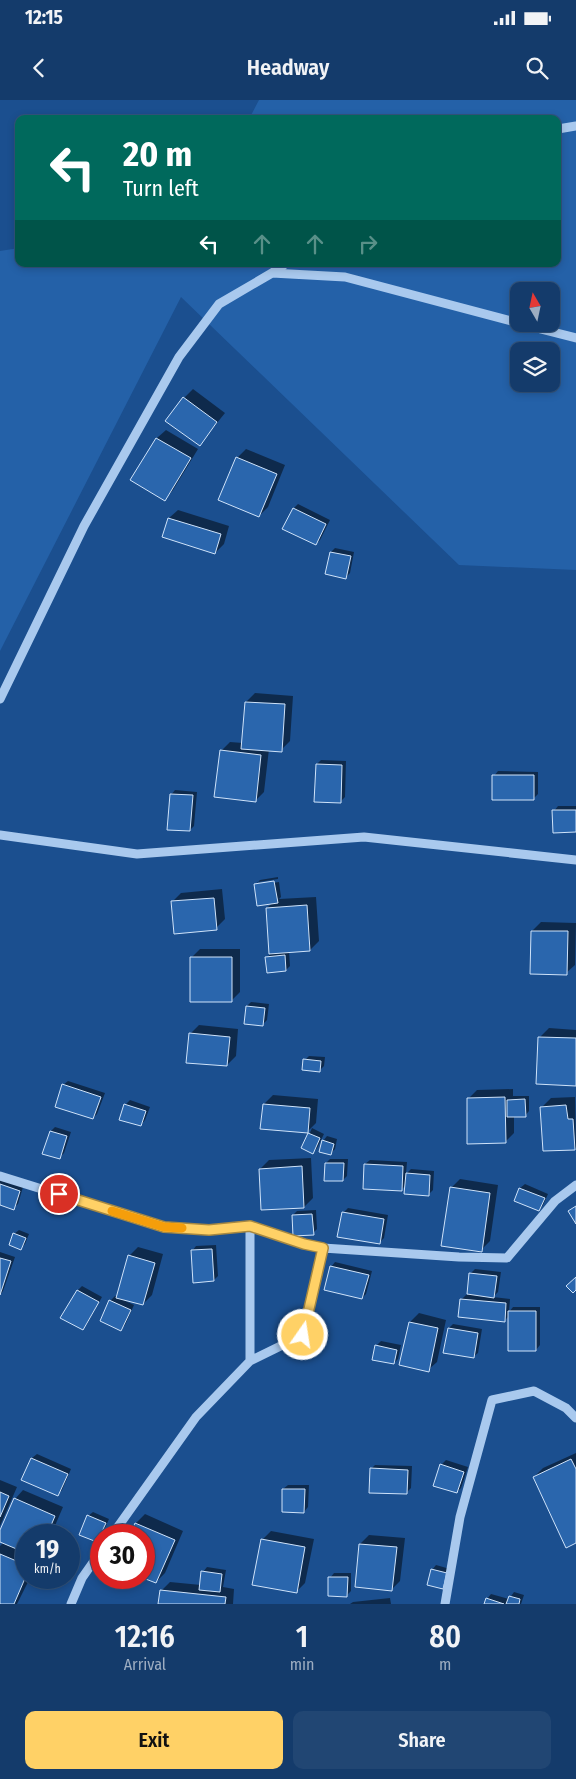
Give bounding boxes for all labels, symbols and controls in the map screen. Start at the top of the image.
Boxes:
text: 12:15 [25,6,63,29]
icon: back [25,54,53,82]
text: Headway [247,54,329,81]
icon: search [523,54,551,82]
text: 20 m [123,133,192,175]
icon: left [40,135,105,200]
text: Turn left [123,175,199,202]
icon: left [195,230,223,258]
icon: ahead [248,230,276,258]
icon: ahead [301,230,329,258]
icon: right [354,230,382,258]
north arrow [510,282,560,332]
map controls [510,282,560,392]
button: layers [510,342,560,392]
pin [38,1173,80,1215]
icon: arrive [45,1180,73,1208]
position arrow [276,1308,328,1360]
speed limit sign: 30 [90,1524,155,1589]
text: 19 [36,1535,59,1565]
text: km/h [34,1562,61,1576]
text: 12:16 [115,1619,175,1655]
text: 1 [296,1619,308,1655]
text: 80 [429,1619,461,1655]
text: Arrival [124,1655,166,1674]
text: min [290,1655,314,1674]
text: m [439,1655,451,1674]
button: Exit [25,1711,283,1769]
button: Share [293,1711,551,1769]

